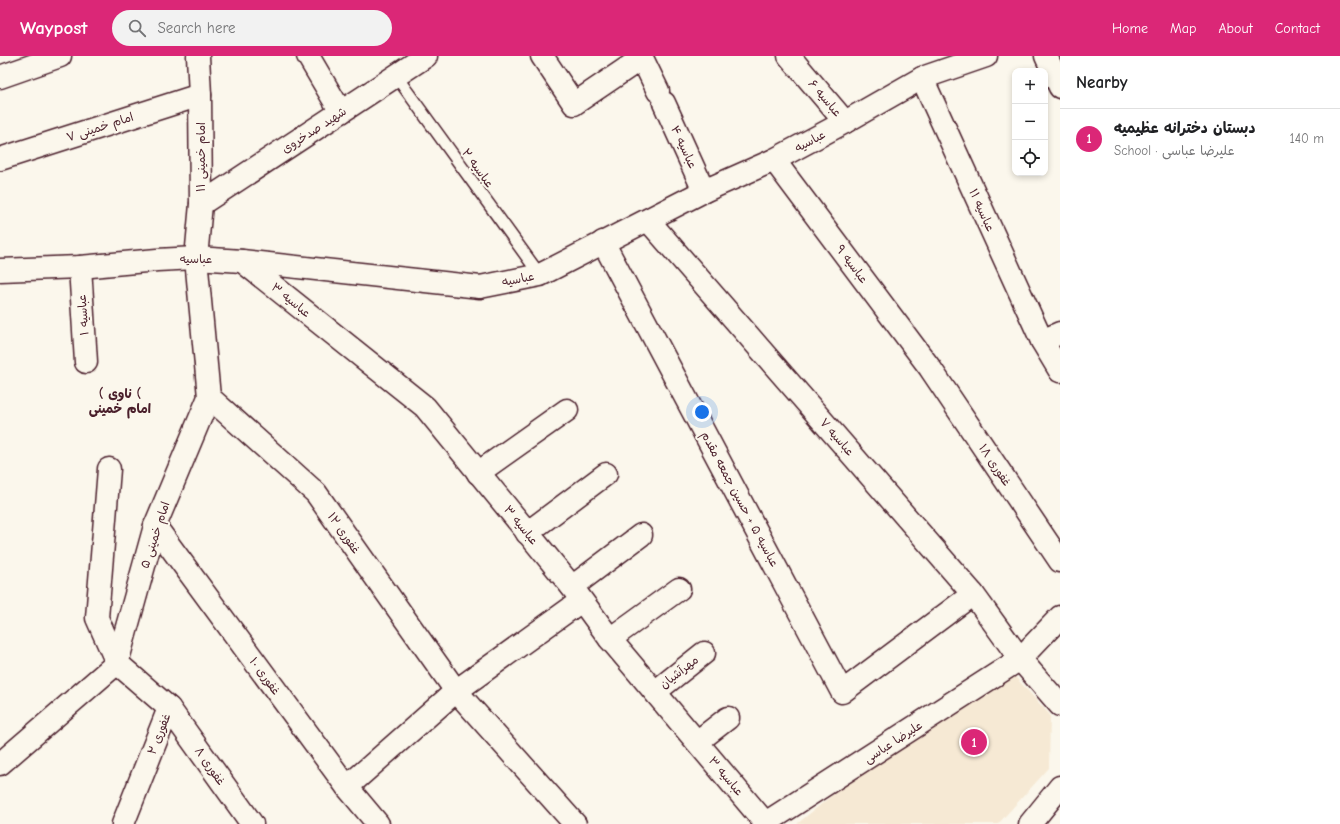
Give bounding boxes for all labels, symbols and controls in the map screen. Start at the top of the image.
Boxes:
search box [112,10,392,46]
text: Waypost [20,17,88,39]
icon: search [126,17,148,39]
text: Search here [158,19,236,37]
text: Home [1112,20,1148,37]
text: Map [1170,20,1196,37]
text: About [1218,20,1253,37]
text: Contact [1275,20,1320,37]
map controls [1012,68,1048,176]
button: + [1012,68,1048,104]
text: Nearby [1076,73,1127,92]
street label: عباسیه ۶ [805,77,844,120]
street label: شهید صدخروی [279,104,349,157]
button: − [1012,104,1048,140]
street label: امام خمینی ۷ [65,110,136,146]
text: دبستان دخترانه عظیمیه [1114,119,1255,137]
street label: امام خمینی ۱۱ [194,122,210,192]
street label: عباسیه ۴ [667,123,700,171]
street label: عباسیه [792,127,828,156]
text: 1 [1086,131,1092,146]
text: 140 m [1290,131,1324,146]
button: locate [1012,140,1048,176]
text: School · علیرضا عباسی [1114,143,1234,158]
street label: عباسیه ۲ [458,146,497,191]
street label: عباسیه ۱۱ [965,186,998,234]
street label: عباسیه ۹ [832,242,871,286]
street label: عباسیه [180,252,212,267]
street label: عباسیه [501,269,536,290]
street label: عباسیه ۳ [268,280,313,321]
street label: عباسیه ۱ [75,294,92,336]
district label: ( ناوی ( امام خمینی [89,386,151,419]
your location [692,402,712,422]
street label: عباسیه ۷ [816,415,857,459]
street label: عباسیه ۵ + حسین جمعه مقدم [697,429,782,570]
street label: غفوری ۱۸ [976,441,1014,489]
street label: امام خمینی ۵ [138,500,174,571]
street label: عباسیه ۳ [500,503,541,548]
street label: غفوری ۱۲ [325,510,363,556]
street label: مهرآشیان [657,653,701,691]
street label: غفوری ۱۰ [247,654,283,698]
street label: غفوری ۲ [144,711,174,757]
street label: علیرضا عباسی [861,718,925,767]
pin: 1 [961,727,987,757]
street label: غفوری ۸ [192,744,228,788]
street label: عباسیه ۳ [705,754,746,799]

